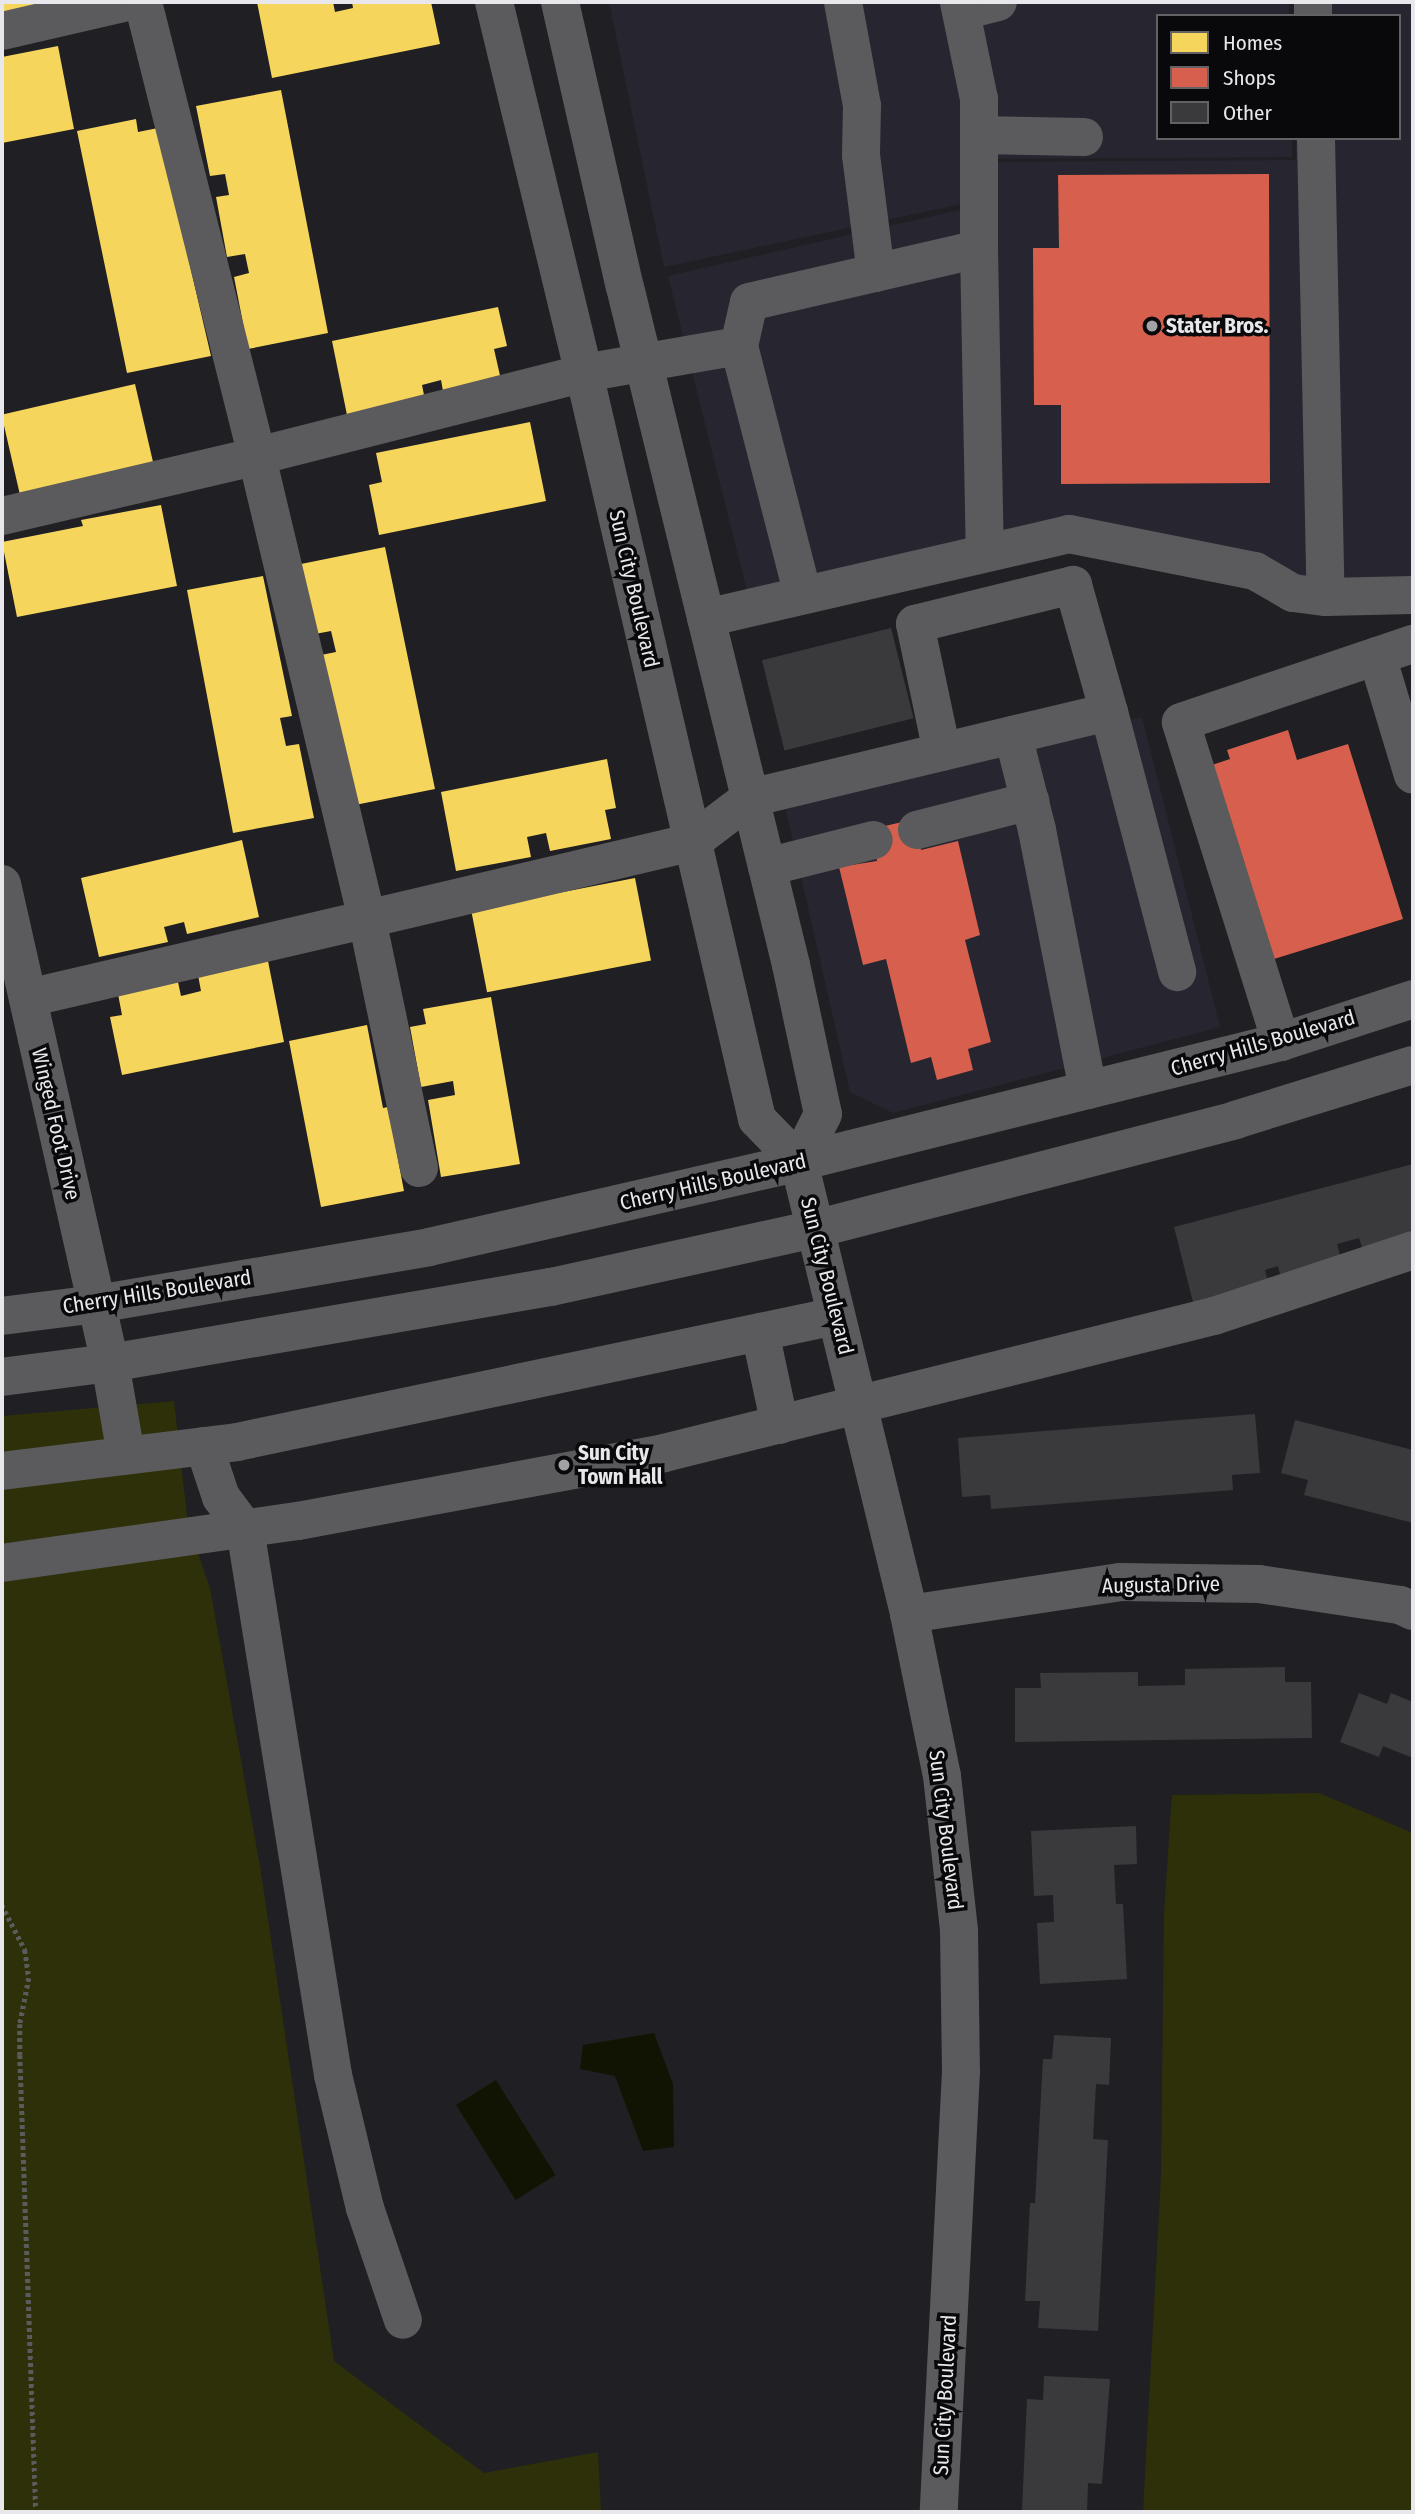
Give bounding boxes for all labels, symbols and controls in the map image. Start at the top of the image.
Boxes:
legend [1156,14,1401,140]
text: Homes [1223,30,1282,56]
text: Shops [1223,65,1276,91]
text: Other [1223,100,1272,126]
place label: Stater Bros. [1166,313,1268,339]
marker: Stater Bros. [1144,318,1160,334]
street label: Sun City Boulevard [604,508,664,670]
street label: Cherry Hills Boulevard [1168,1005,1358,1081]
street label: Winged Foot Drive [26,1046,86,1202]
street label: Cherry Hills Boulevard [617,1148,809,1216]
street label: Sun City Boulevard [795,1195,859,1357]
street label: Cherry Hills Boulevard [61,1265,253,1319]
place label: Sun City Town Hall [578,1440,662,1490]
marker: Sun City Town Hall [556,1457,572,1473]
street label: Augusta Drive [1102,1571,1220,1599]
street label: Sun City Boulevard [924,1749,968,1911]
street label: Sun City Boulevard [928,2314,962,2476]

